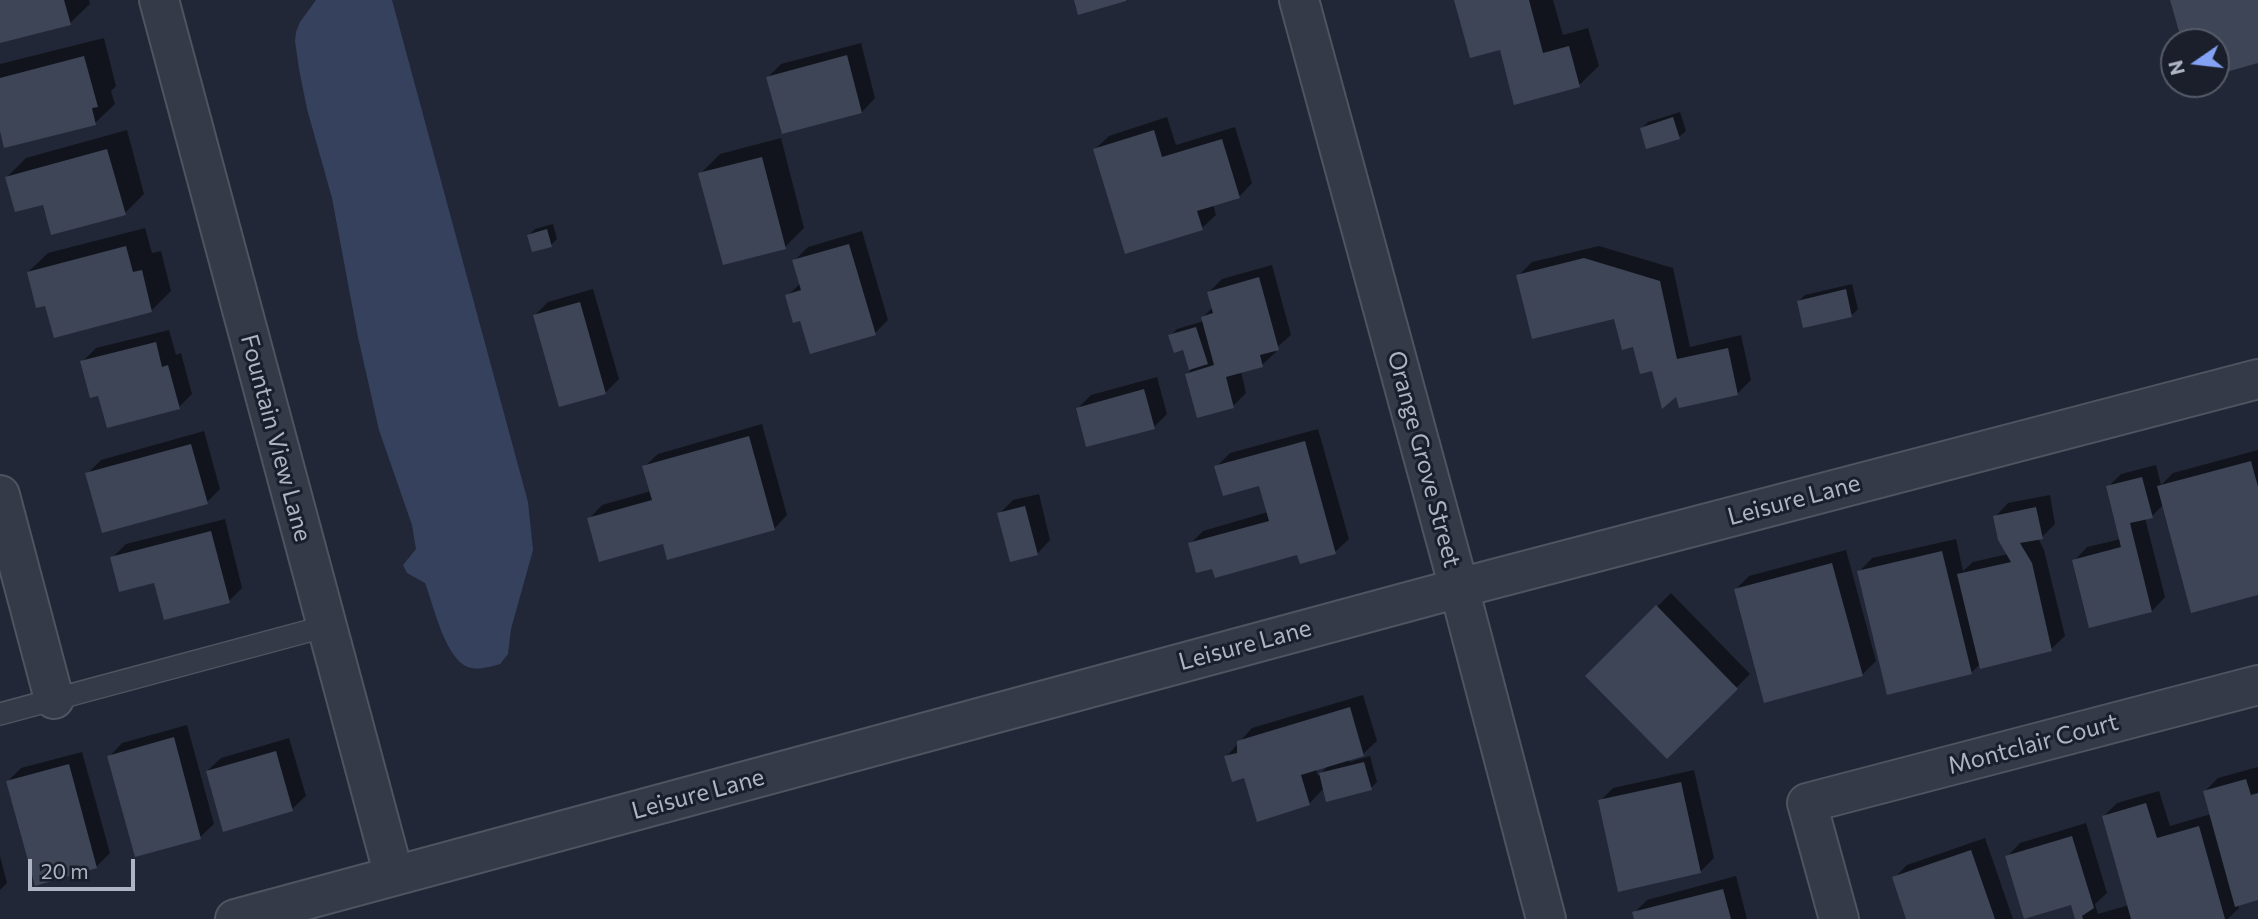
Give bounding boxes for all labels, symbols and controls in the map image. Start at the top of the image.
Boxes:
north arrow [2160,28,2230,98]
text: N [2163,58,2189,77]
street label: Fountain View Lane [235,331,317,545]
street label: Orange Grove Street [1381,348,1467,570]
street label: Leisure Lane [1725,468,1863,532]
street label: Leisure Lane [1176,613,1314,677]
street label: Montclair Court [1945,707,2121,781]
street label: Leisure Lane [629,762,767,826]
scale bar [32,846,138,890]
text: 20 m [41,858,89,883]

